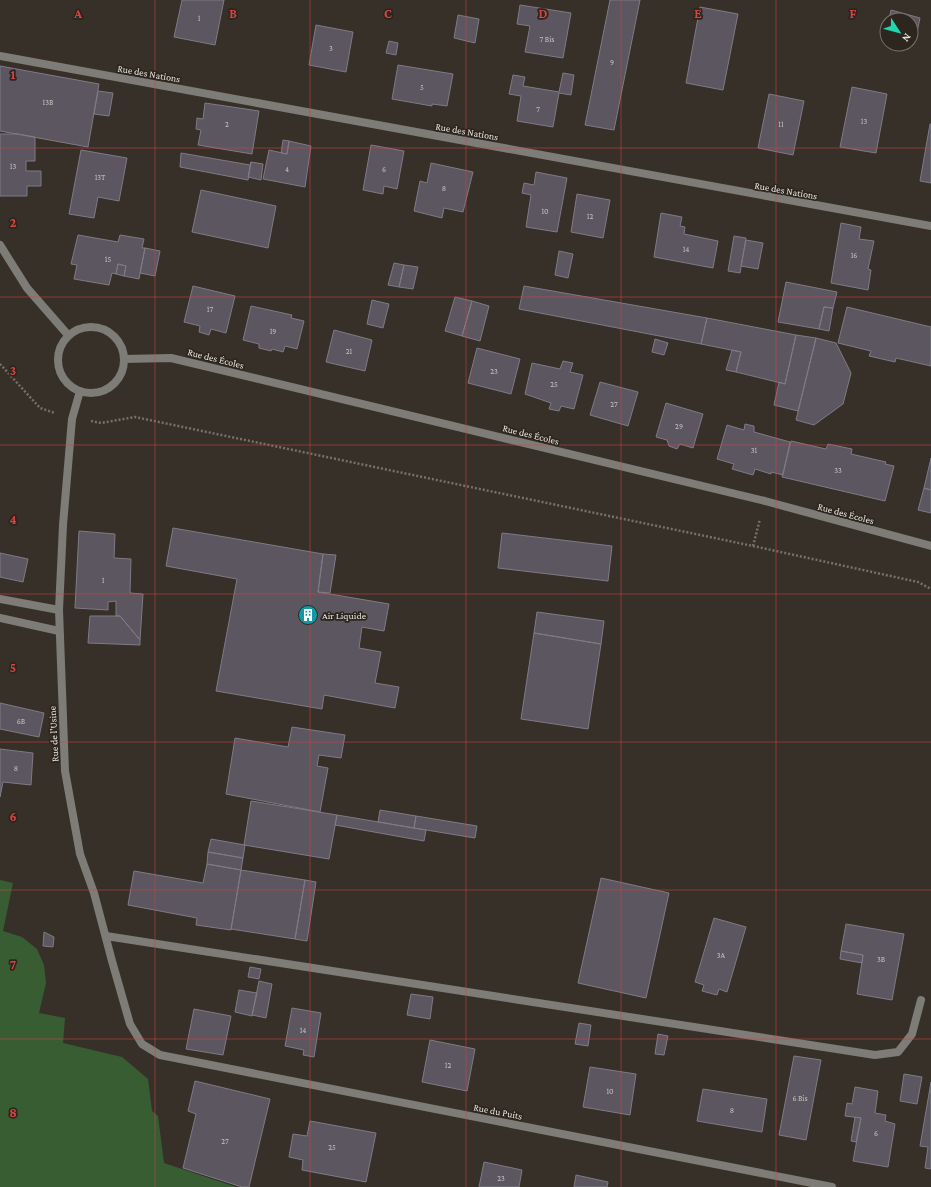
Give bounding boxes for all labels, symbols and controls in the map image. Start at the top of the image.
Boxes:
text: A [73,6,82,21]
text: B [229,6,237,21]
text: C [384,6,392,21]
text: D [539,6,548,21]
text: E [694,6,702,21]
text: F [850,6,857,21]
north arrow [879,12,919,52]
house number: 1 [198,14,201,23]
text: N [900,31,914,45]
house number: 7 Bis [540,35,554,44]
house number: 3 [329,44,333,53]
house number: 9 [610,58,614,67]
street label: Rue des Nations [117,63,181,84]
text: 1 [11,67,16,82]
house number: 5 [420,83,424,92]
house number: 13B [43,98,54,107]
house number: 7 [536,105,540,114]
house number: 13 [861,117,867,126]
house number: 2 [225,120,229,129]
house number: 11 [778,120,784,129]
street label: Rue des Nations [435,121,499,142]
house number: 13 [10,162,16,171]
house number: 4 [285,165,289,174]
house number: 6 [382,165,386,174]
house number: 13T [95,173,106,182]
street label: Rue des Nations [754,180,818,201]
house number: 8 [442,184,446,193]
house number: 10 [541,207,549,216]
house number: 12 [587,212,593,221]
text: 2 [10,215,17,230]
house number: 14 [683,245,689,254]
house number: 16 [851,251,857,260]
house number: 15 [105,255,111,264]
house number: 17 [207,305,213,314]
house number: 19 [270,327,276,336]
street label: Rue des Écoles [186,346,245,371]
house number: 21 [346,347,353,356]
text: 3 [10,363,16,378]
house number: 23 [490,367,498,376]
house number: 25 [550,380,558,389]
house number: 27 [610,400,618,409]
street label: Rue des Écoles [501,422,560,447]
house number: 29 [675,422,683,431]
house number: 31 [751,446,758,455]
house number: 33 [834,466,842,475]
street label: Rue des Écoles [816,501,875,526]
text: 4 [9,512,17,527]
house number: 1 [102,576,105,585]
building icon: Air Liquide [297,604,319,626]
place label: Air Liquide [322,610,367,621]
text: 5 [10,660,16,675]
street label: Rue de l'Usine [47,705,60,762]
house number: 6B [17,717,26,726]
house number: 8 [14,764,18,773]
text: 6 [9,809,17,824]
house number: 3A [717,951,726,960]
house number: 3B [877,955,886,964]
text: 7 [10,957,16,972]
house number: 14 [300,1026,306,1035]
house number: 12 [445,1061,451,1070]
house number: 10 [606,1087,614,1096]
house number: 6 Bis [792,1094,808,1103]
street label: Rue du Puits [473,1101,523,1122]
text: 8 [9,1105,17,1120]
house number: 8 [730,1106,734,1115]
house number: 6 [874,1129,878,1138]
house number: 27 [221,1137,229,1146]
house number: 25 [328,1143,336,1152]
house number: 23 [497,1174,505,1183]

